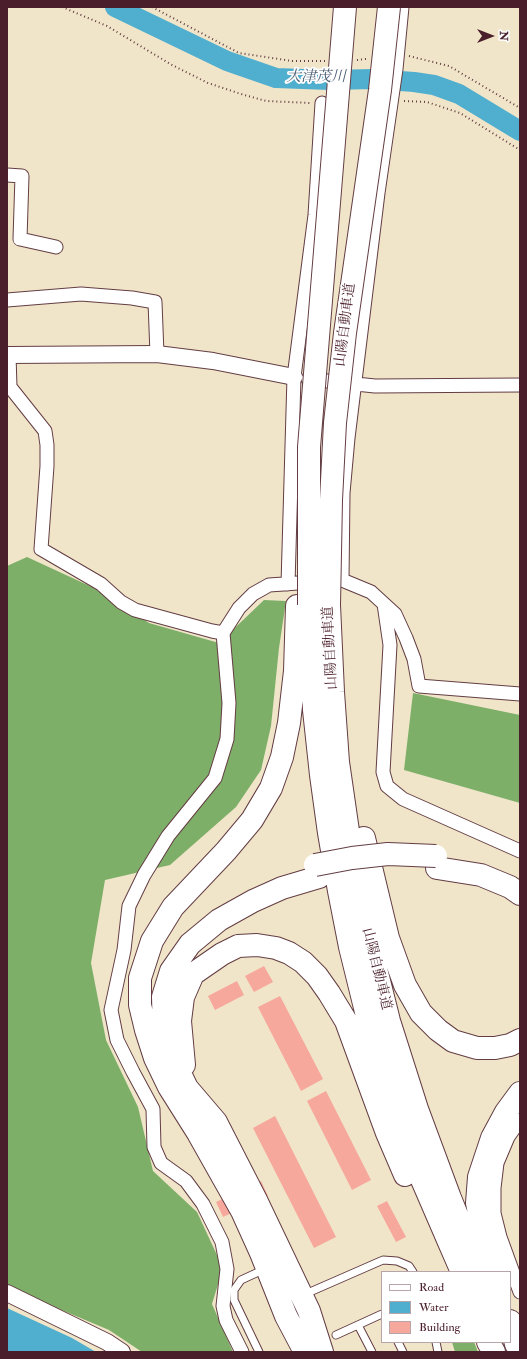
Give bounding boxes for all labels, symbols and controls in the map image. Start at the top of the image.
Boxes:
north arrow [471,16,511,56]
text: N [497,31,510,41]
water label: 大津茂川 [286,69,346,87]
street label: 山陽自動車道 [333,282,359,368]
street label: 山陽自動車道 [320,606,342,690]
street label: 山陽自動車道 [358,926,394,1012]
legend [381,1271,511,1343]
text: Road [419,1280,444,1295]
text: Water [419,1300,448,1315]
text: Building [419,1320,460,1335]

